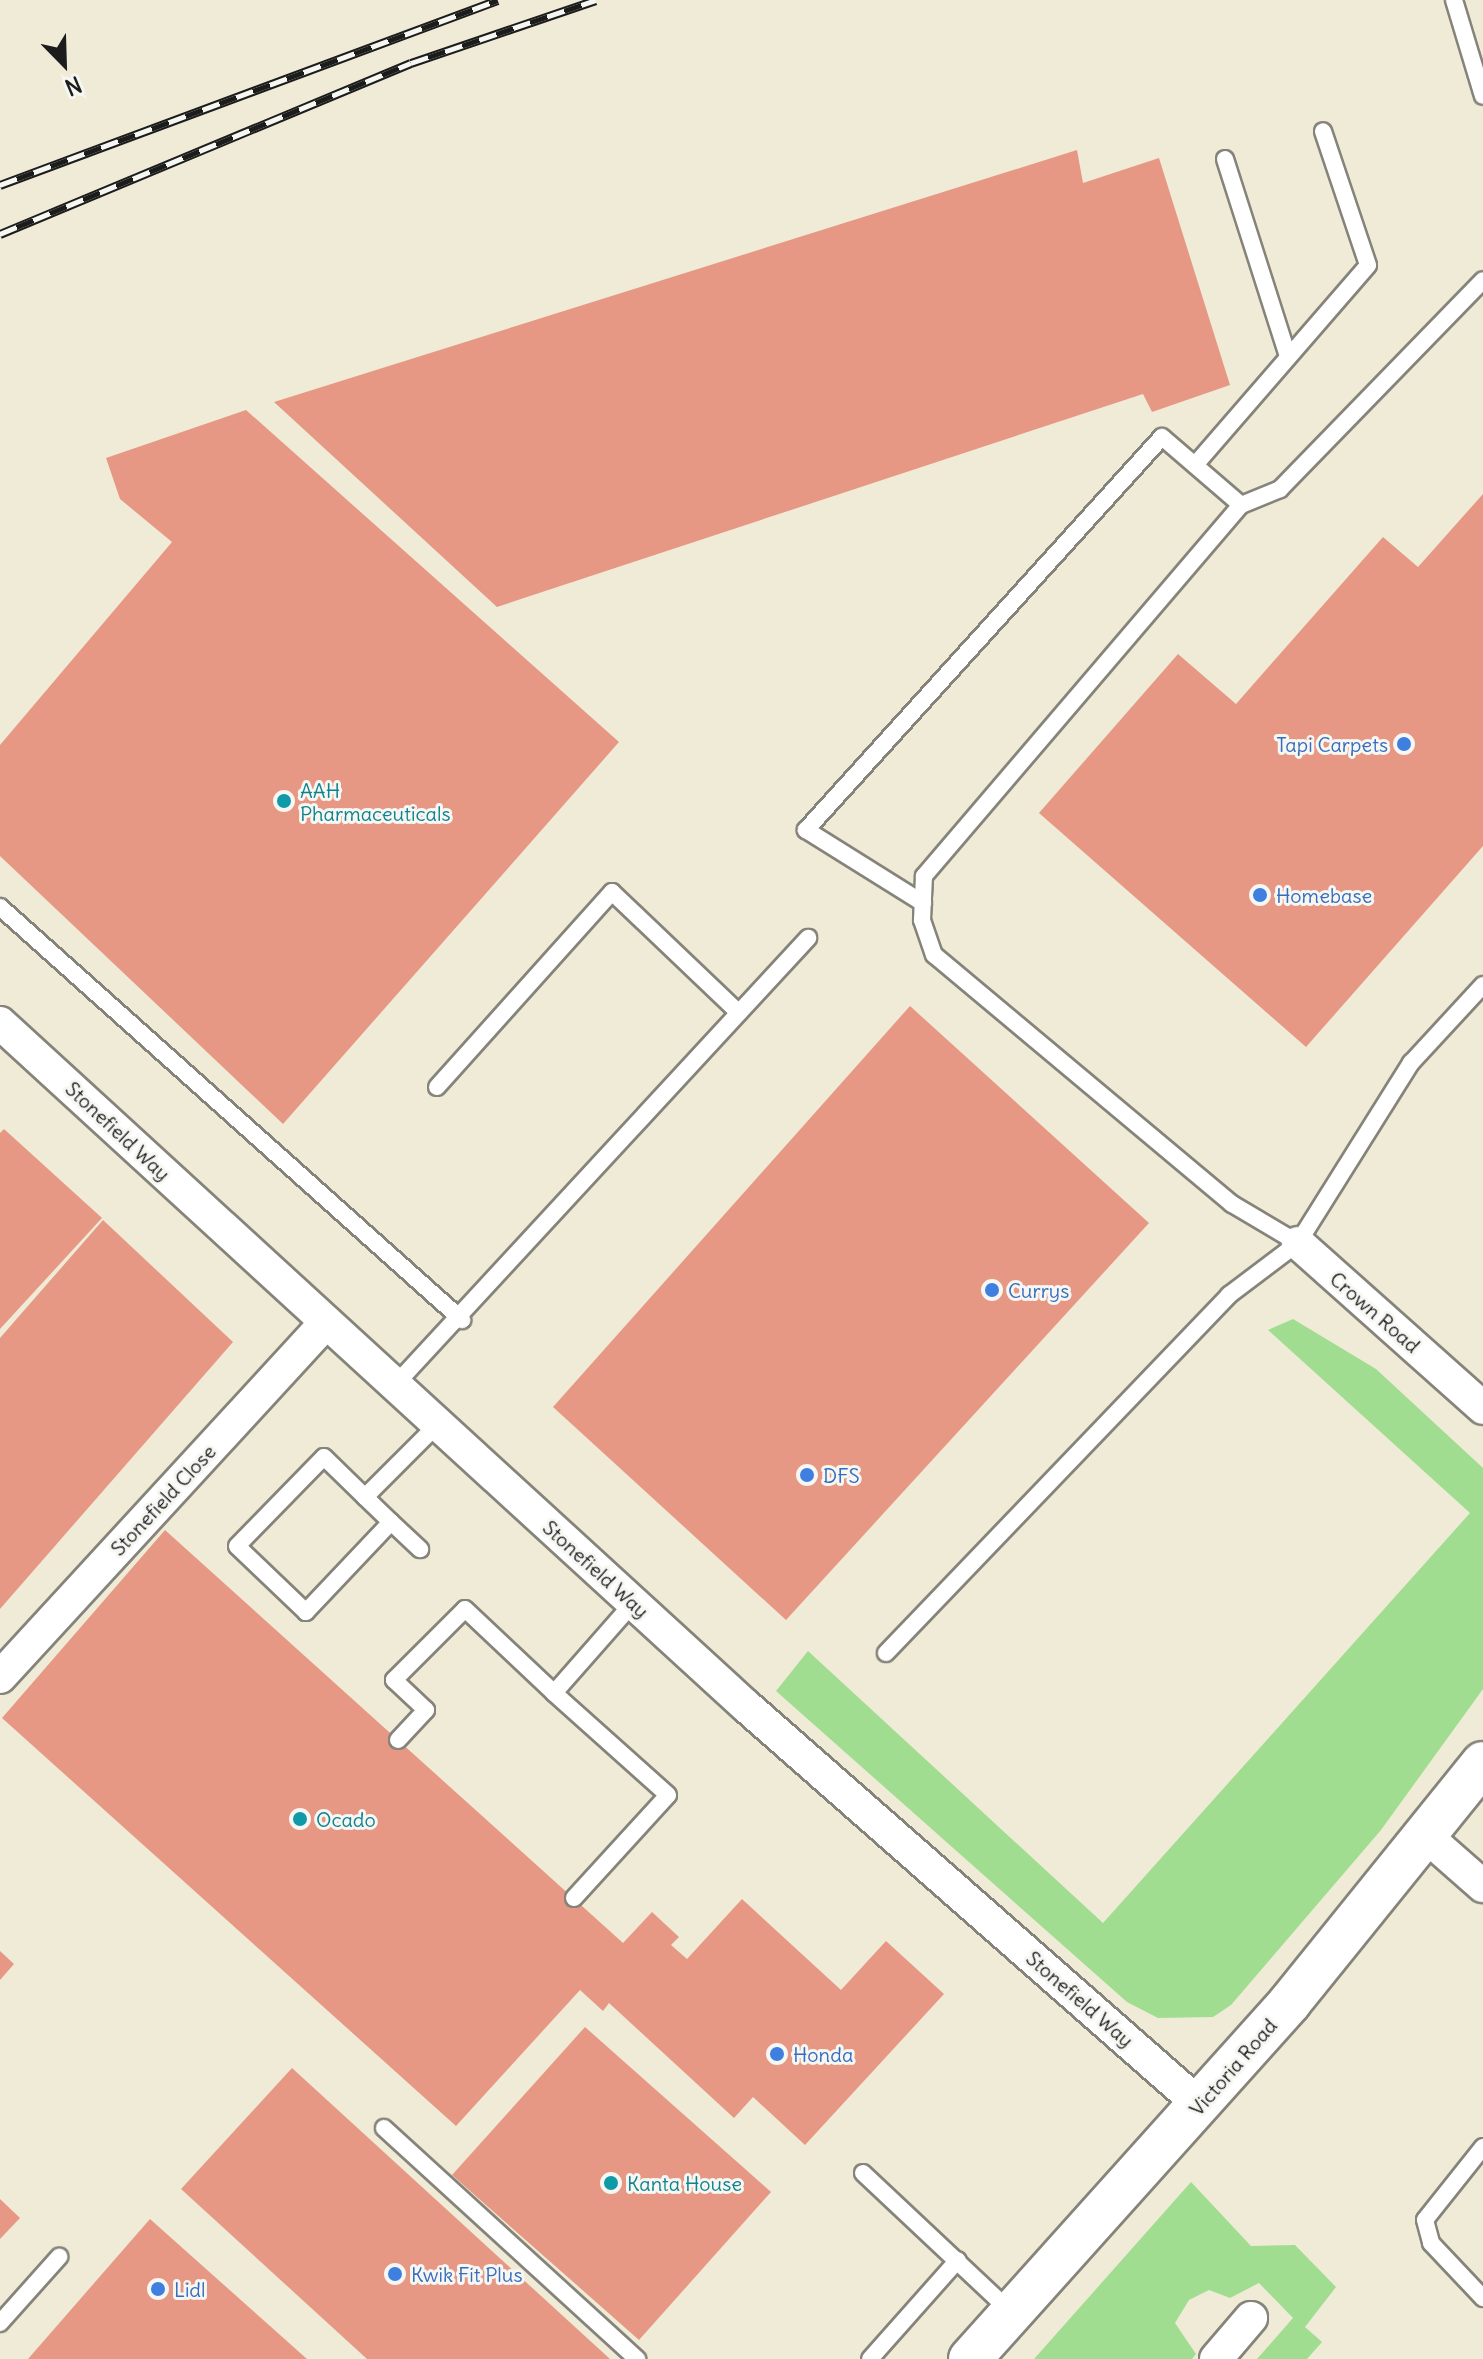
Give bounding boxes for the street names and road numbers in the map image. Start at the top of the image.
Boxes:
street label: Stonefield Way [61,1076,175,1186]
street label: Crown Road [1325,1266,1425,1358]
street label: Stonefield Close [106,1440,220,1560]
street label: Stonefield Way [538,1515,654,1623]
street label: Stonefield Way [1022,1946,1138,2052]
street label: Victoria Road [1184,2014,1282,2120]

